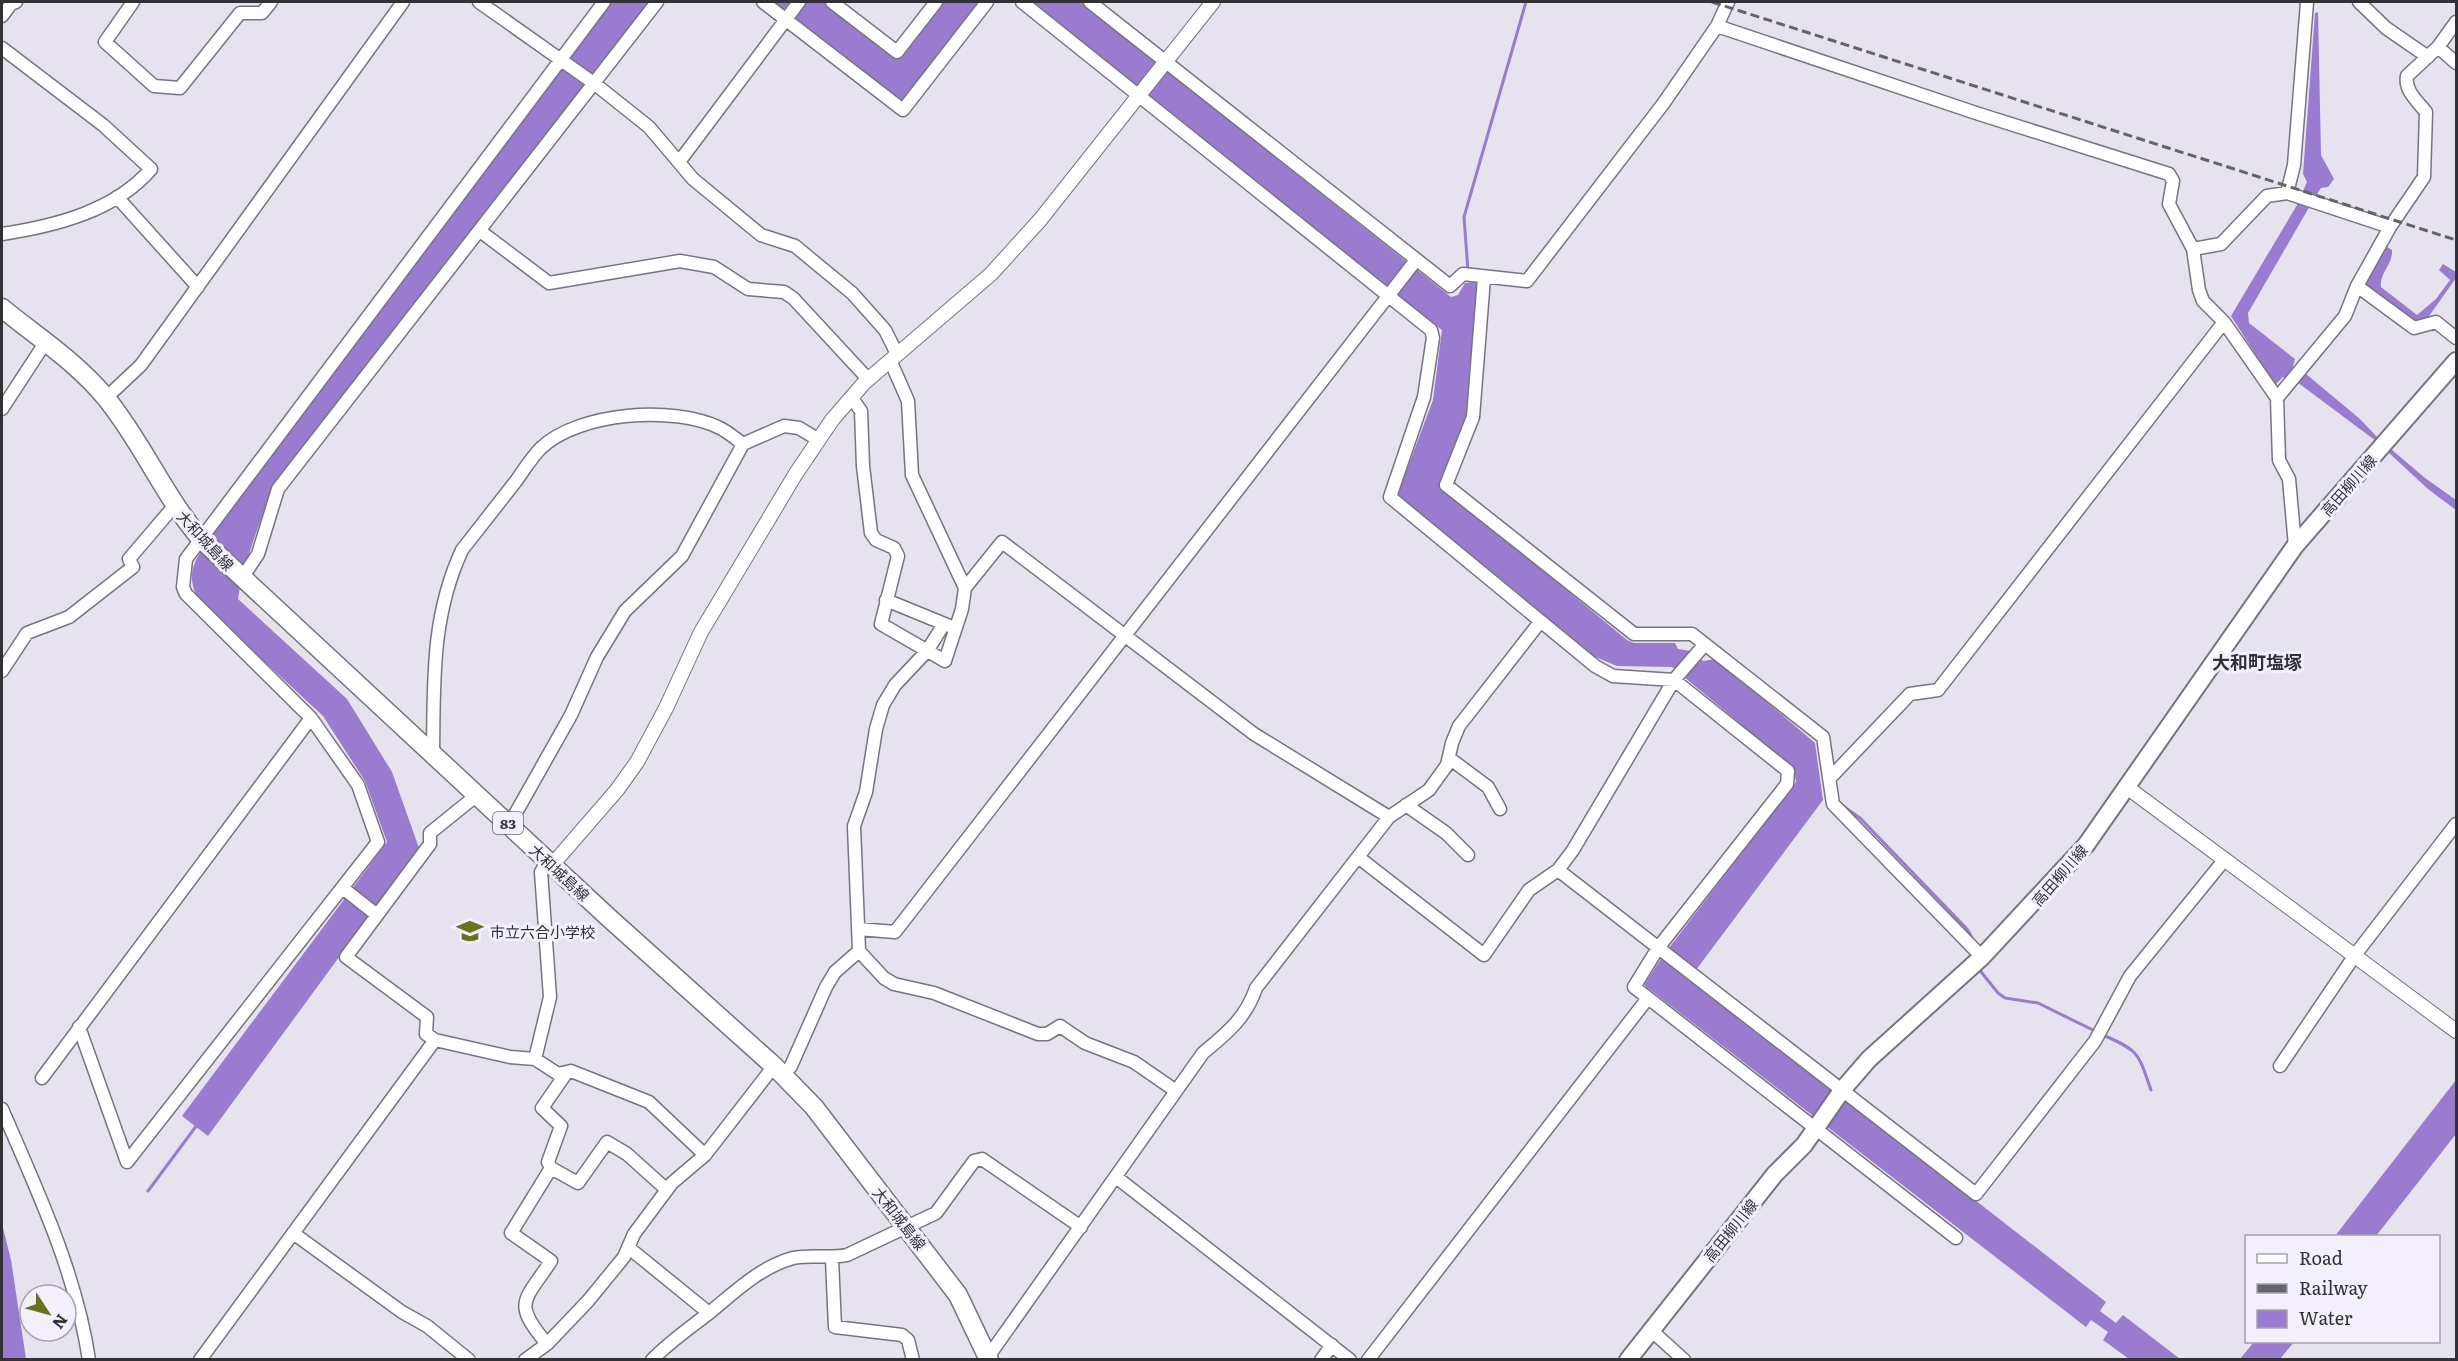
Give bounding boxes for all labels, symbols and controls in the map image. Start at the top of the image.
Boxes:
street label: 高田柳川線 [2315,449,2381,521]
street label: 大和城島線 [172,505,240,575]
district label: 大和町塩塚 [2212,648,2302,675]
road number: 83 [493,812,523,834]
street label: 大和城島線 [525,838,595,906]
street label: 高田柳川線 [2026,839,2092,911]
school or university icon: 市立六合小学校 [455,916,485,946]
place label: 市立六合小学校 [490,920,595,943]
street label: 大和城島線 [868,1181,932,1255]
street label: 高田柳川線 [1697,1194,1763,1266]
legend [2245,1235,2440,1343]
text: Road [2299,1244,2343,1271]
text: Railway [2299,1274,2368,1301]
north arrow [18,1283,78,1343]
text: Water [2299,1304,2353,1331]
text: N [47,1310,75,1335]

